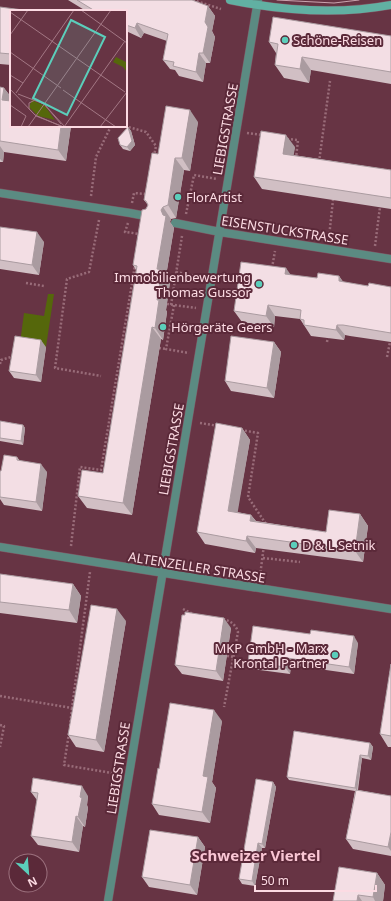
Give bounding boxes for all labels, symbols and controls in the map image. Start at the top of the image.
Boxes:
inset map [10,10,127,127]
place label: Schöne-Reisen [293,31,382,49]
marker: Schöne-Reisen [280,35,290,45]
street label: LIEBIGSTRASSE [208,82,242,176]
place label: FlorArtist [186,188,242,206]
marker: FlorArtist [173,192,183,202]
street label: EISENSTUCKSTRASSE [220,211,350,249]
place label: Immobilienbewertung Thomas Gussor [114,268,252,301]
marker: Immobilienbewertung Thomas Gussor [254,279,264,289]
place label: Hörgeräte Geers [171,318,273,336]
marker: Hörgeräte Geers [158,322,168,332]
street label: LIEBIGSTRASSE [154,402,188,496]
place label: D & L Setnik [302,536,376,554]
marker: D & L Setnik [289,540,299,550]
street label: ALTENZELLER STRASSE [127,547,267,587]
place label: MKP GmbH - Marx Krontal Partner [214,639,328,672]
marker: MKP GmbH - Marx Krontal Partner [330,650,340,660]
street label: LIEBIGSTRASSE [102,721,134,815]
district label: Schweizer Viertel [192,845,320,865]
north arrow [8,853,48,893]
scale bar [255,867,376,893]
text: 50 m [261,872,289,889]
text: N [25,874,40,891]

